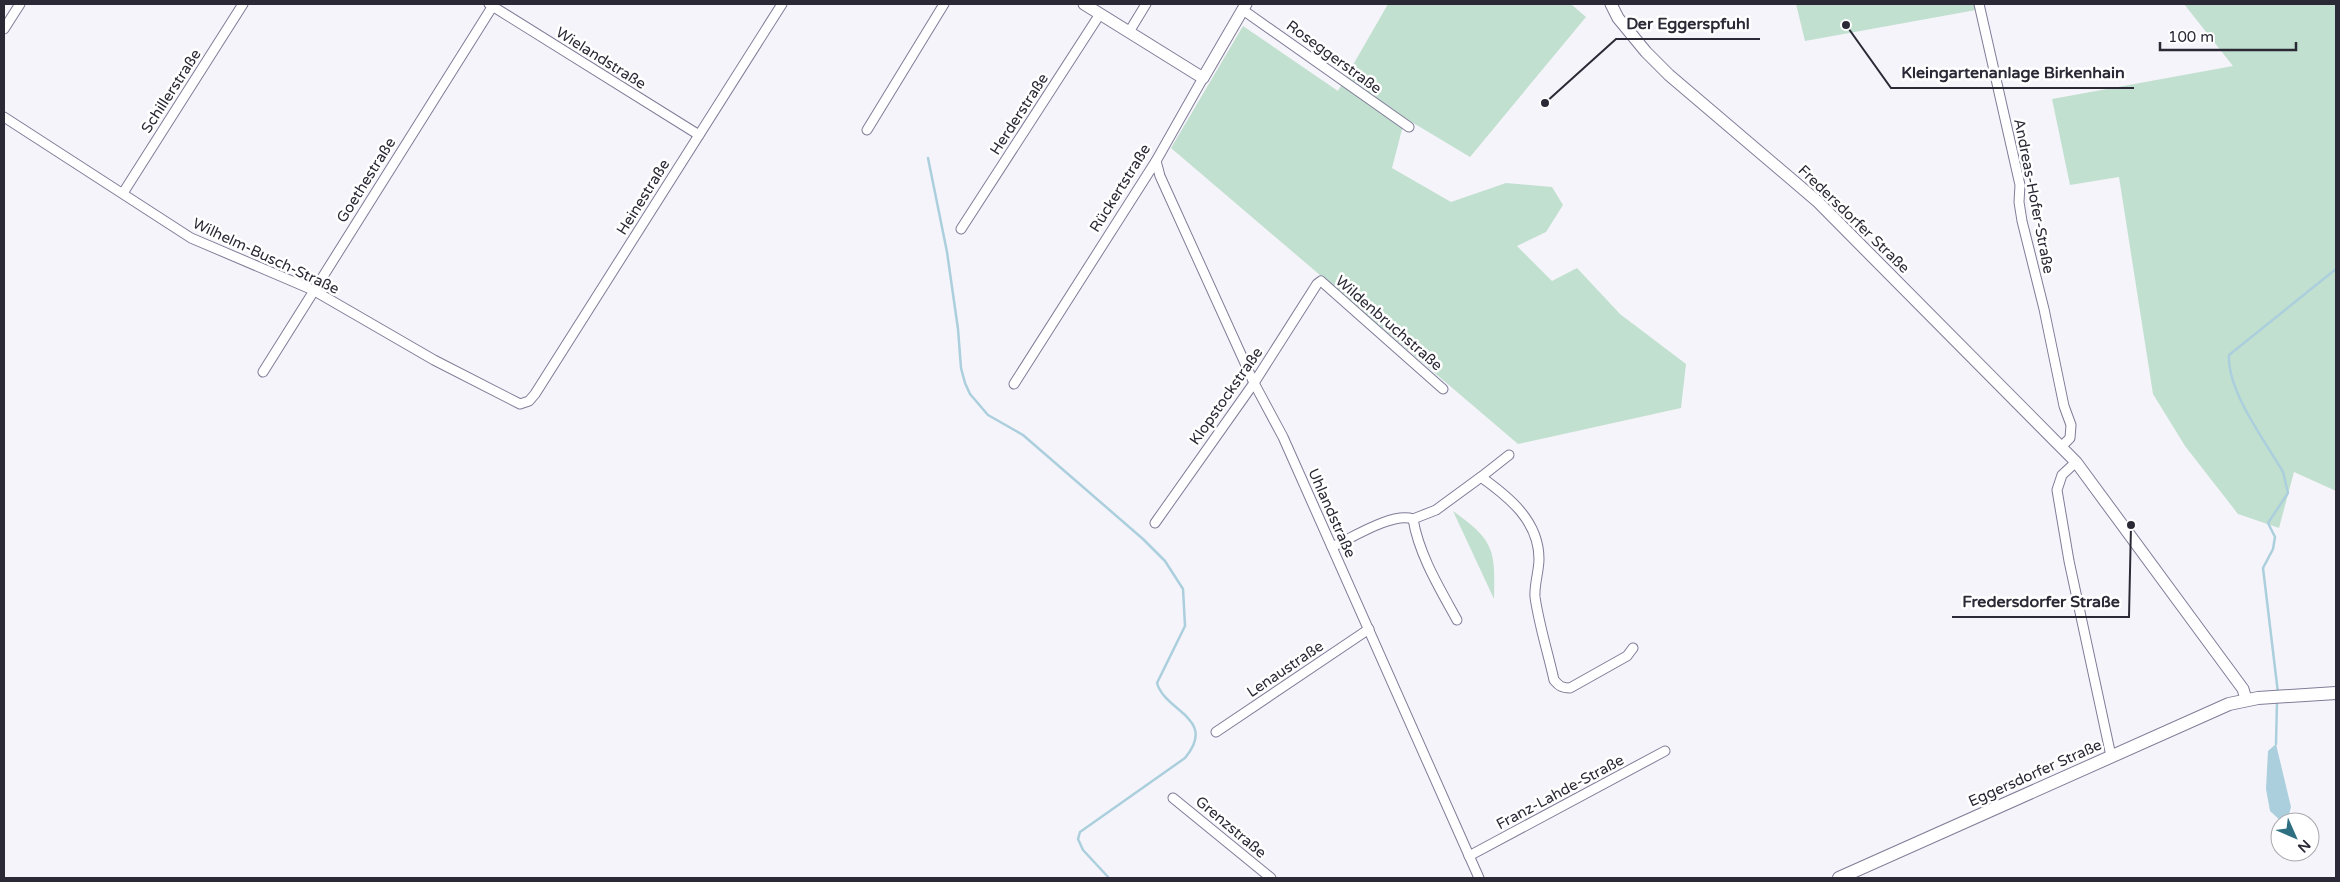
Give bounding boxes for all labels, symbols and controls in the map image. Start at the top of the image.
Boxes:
callout: Der Eggerspfuhl [1616,8,1760,39]
text: Der Eggerspfuhl [1626,14,1750,34]
street label: Roseggerstraße [1283,16,1385,98]
scale bar [2160,20,2296,52]
street label: Wielandstraße [553,23,649,93]
text: 100 m [2168,28,2214,46]
street label: Schillerstraße [137,46,205,136]
callout: Kleingartenanlage Birkenhain [1891,57,2134,88]
text: Kleingartenanlage Birkenhain [1901,63,2125,83]
street label: Herderstraße [986,70,1052,158]
street label: Andreas-Hofer-Straße [2010,117,2058,275]
street label: Goethestraße [333,134,399,226]
street label: Rückertstraße [1086,141,1154,235]
street label: Heinestraße [613,156,673,238]
street label: Fredersdorfer Straße [1795,161,1913,277]
street label: Wilhelm-Busch-Straße [190,214,342,298]
street label: Wildenbruchstraße [1332,272,1446,374]
street label: Klopstockstraße [1186,344,1266,448]
street label: Uhlandstraße [1304,466,1360,560]
callout: Fredersdorfer Straße [1952,586,2129,617]
text: Fredersdorfer Straße [1962,592,2120,612]
street label: Lenaustraße [1243,637,1327,701]
street label: Eggersdorfer Straße [1966,736,2104,810]
street label: Franz-Lahde-Straße [1493,751,1627,833]
street label: Grenzstraße [1192,792,1270,862]
north arrow [2270,812,2320,862]
text: N [2294,836,2314,856]

